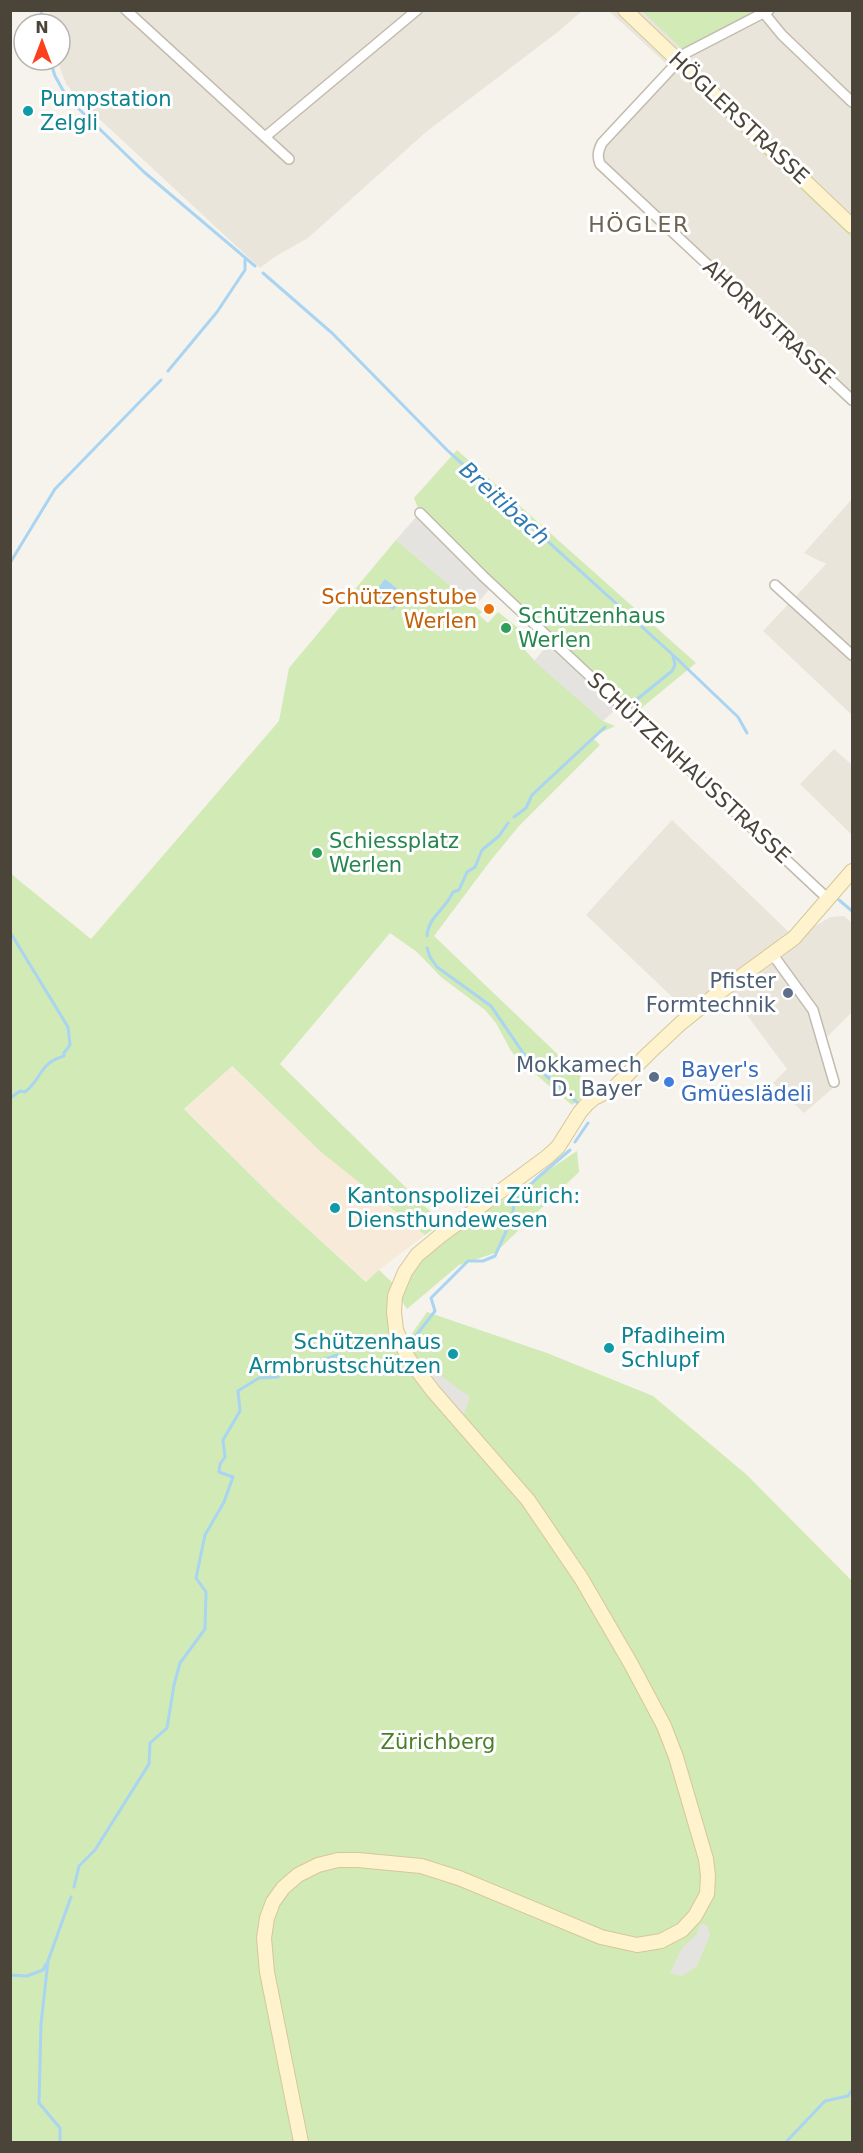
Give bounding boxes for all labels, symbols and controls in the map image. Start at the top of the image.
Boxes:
north arrow [12,12,72,72]
text: N [35,18,49,37]
street label: HÖGLERSTRASSE [664,46,815,189]
place label: Pumpstation Zelgli [40,87,172,135]
marker: Pumpstation Zelgli [21,104,35,118]
district label: HÖGLER [588,212,690,237]
street label: AHORNSTRASSE [698,255,840,389]
water label: Breitibach [455,457,555,550]
place label: Schützenstube Werlen [321,585,477,633]
marker: Schützenstube Werlen [482,602,496,616]
place label: Schützenhaus Werlen [518,604,665,652]
marker: Schützenhaus Werlen [499,621,513,635]
street label: SCHÜTZENHAUSSTRASSE [583,667,796,868]
place label: Schiessplatz Werlen [329,829,459,877]
marker: Schiessplatz Werlen [310,846,324,860]
place label: Pfister Formtechnik [646,969,777,1017]
marker: Pfister Formtechnik [781,986,795,1000]
place label: Mokkamech D. Bayer [516,1053,642,1101]
place label: Bayer's Gmüeslädeli [681,1058,812,1106]
marker: Mokkamech D. Bayer [647,1070,661,1084]
marker: Bayer's Gmüeslädeli [662,1075,676,1089]
place label: Kantonspolizei Zürich: Diensthundewesen [347,1184,580,1232]
marker: Kantonspolizei Zürich: Diensthundewesen [328,1201,342,1215]
place label: Pfadiheim Schlupf [621,1324,726,1372]
place label: Schützenhaus Armbrustschützen [249,1330,441,1378]
marker: Pfadiheim Schlupf [602,1341,616,1355]
marker: Schützenhaus Armbrustschützen [446,1347,460,1361]
park label: Zürichberg [381,1730,495,1754]

